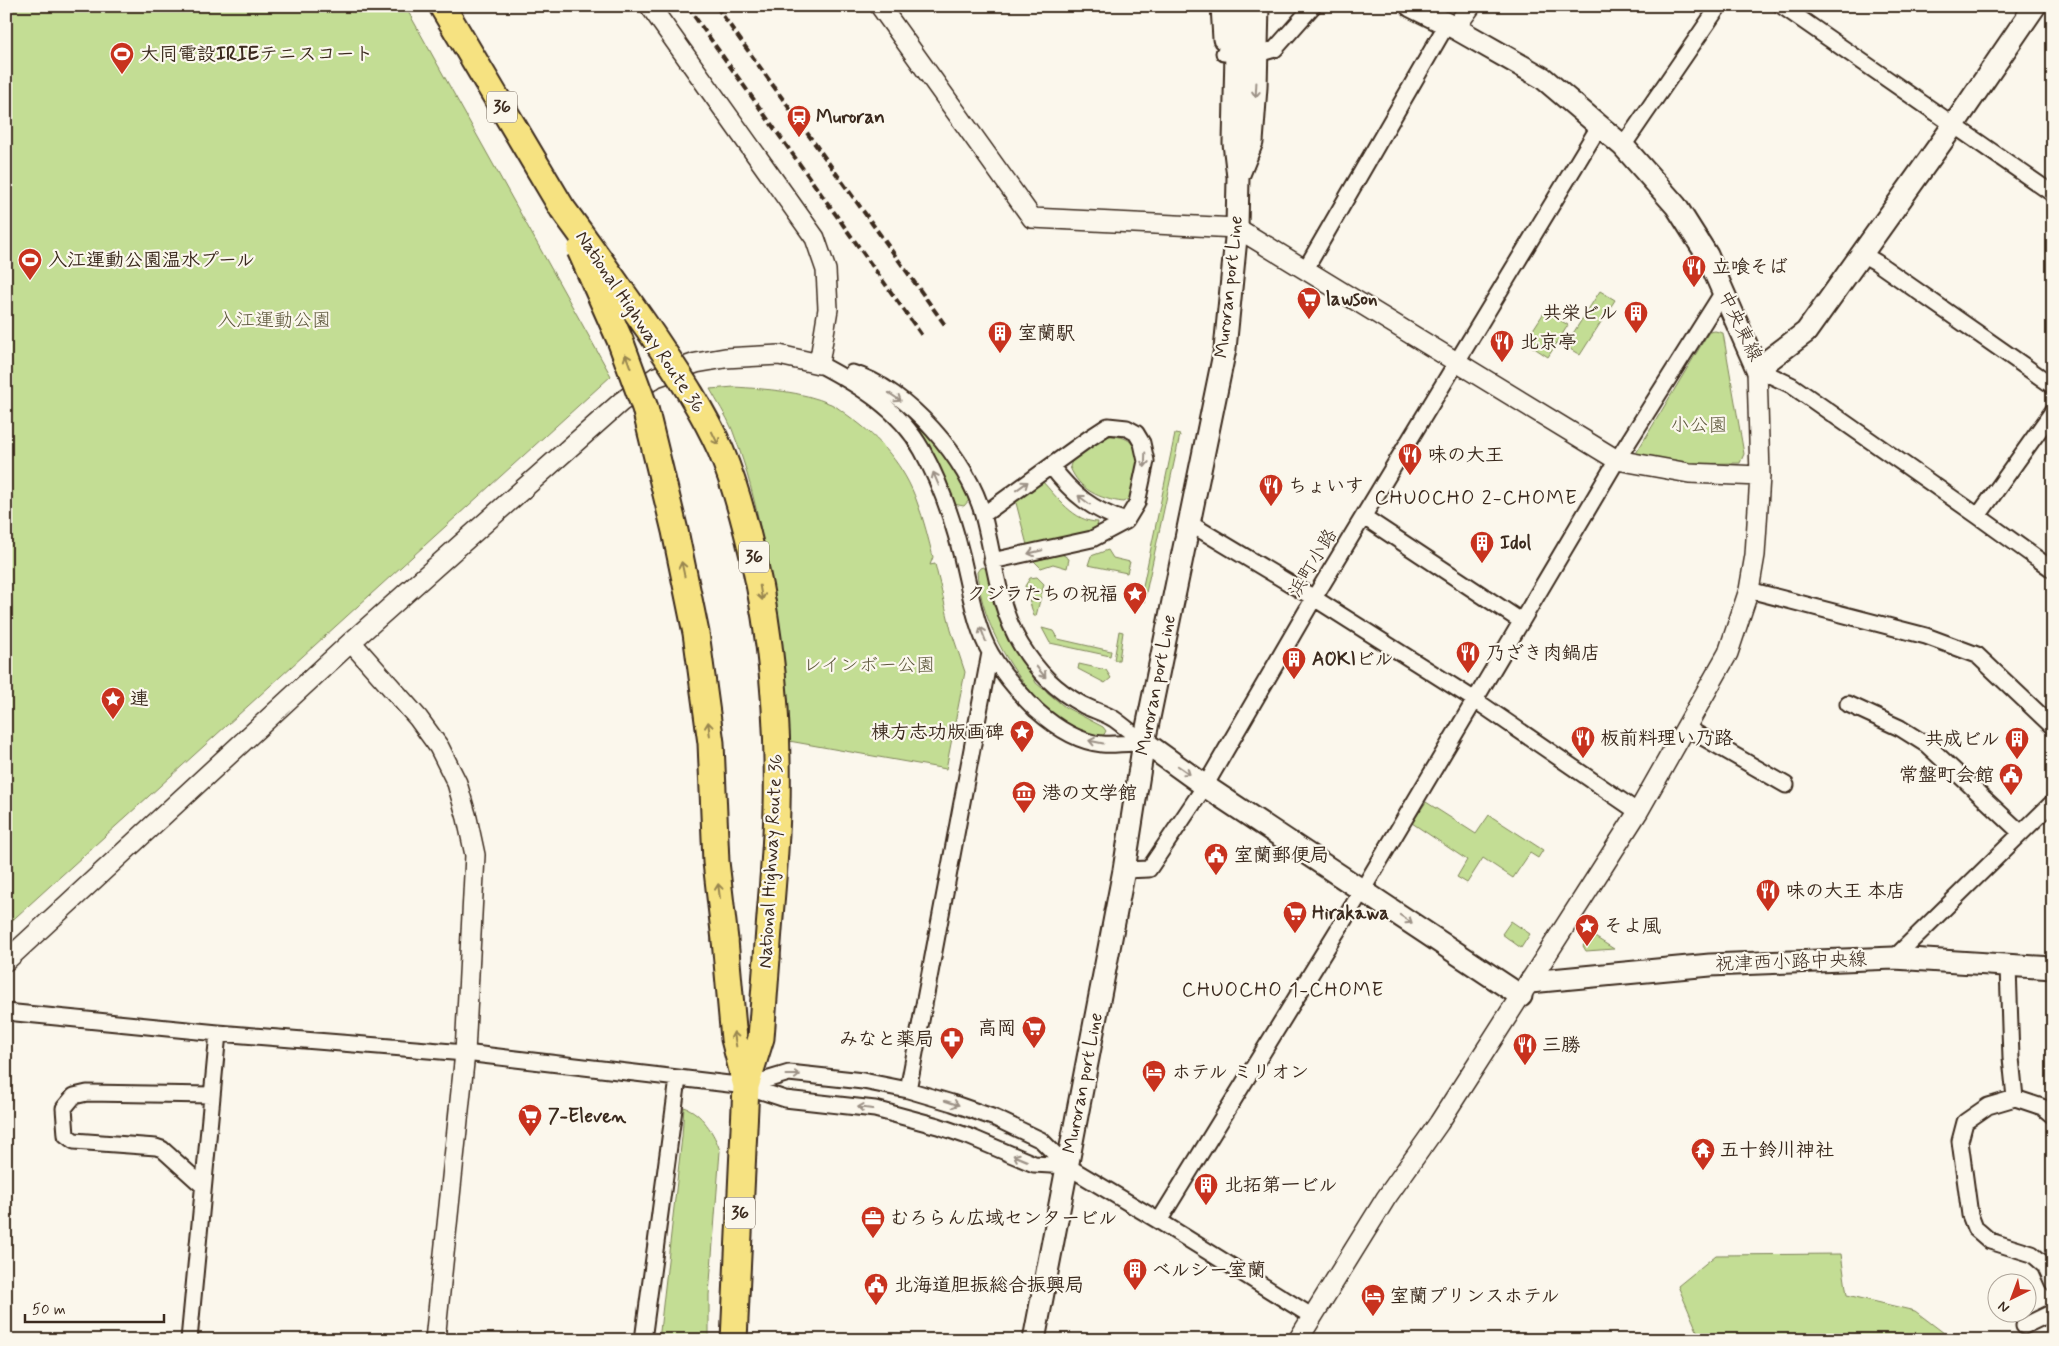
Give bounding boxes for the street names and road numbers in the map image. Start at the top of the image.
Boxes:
road number: 36 [487,91,517,122]
street label: Muroran port Line [1209,214,1249,360]
street label: National Highway Route 36 [569,226,710,419]
street label: 中央東線 [1712,286,1768,366]
street label: 浜町小路 [1283,524,1343,602]
road number: 36 [739,542,769,572]
street label: Muroran port Line [1130,612,1182,758]
street label: National Highway Route 36 [753,753,790,969]
street label: 祝津西小路中央線 [1715,947,1867,977]
street label: Muroran port Line [1057,1010,1109,1156]
road number: 36 [725,1198,755,1228]

